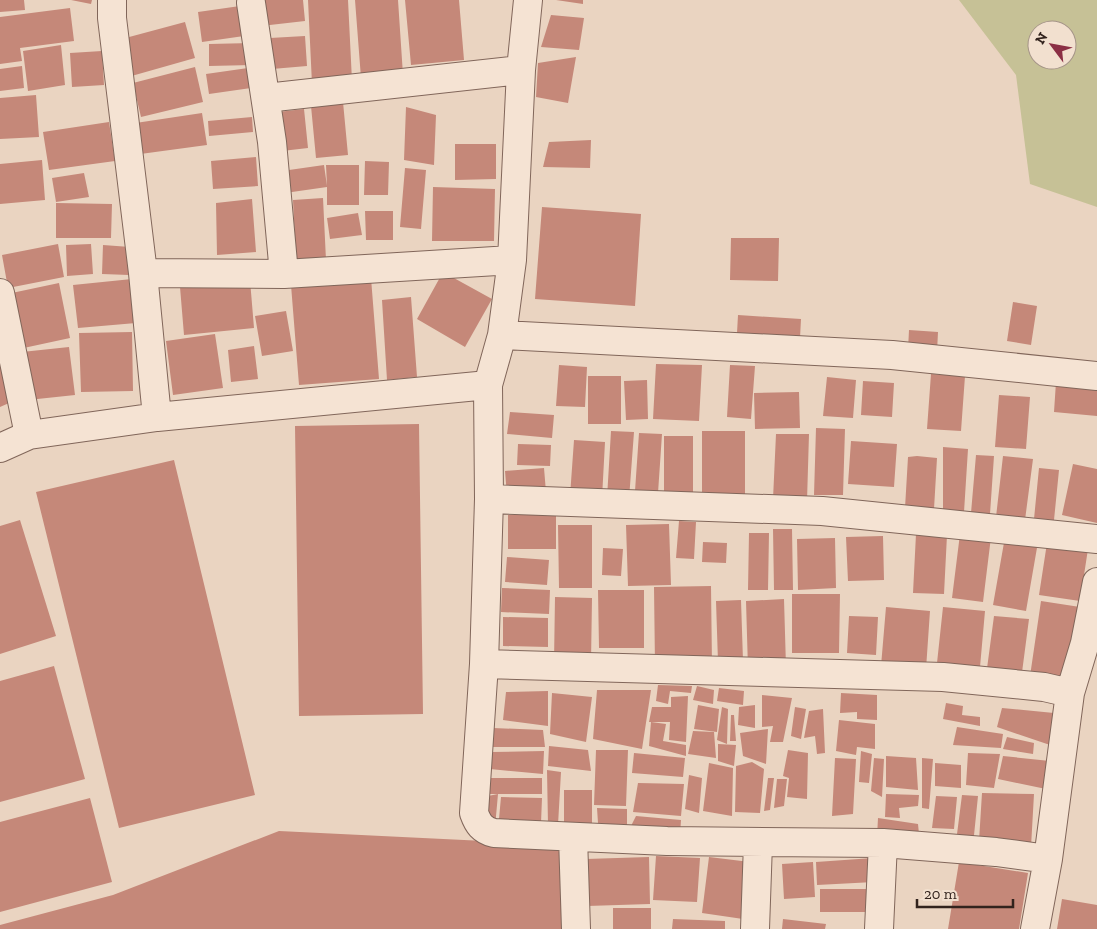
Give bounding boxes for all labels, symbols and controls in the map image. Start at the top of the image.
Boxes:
north arrow [1027,20,1077,70]
text: N [1031,29,1052,47]
scale bar [917,876,1013,908]
text: 20 m [924,885,957,903]

